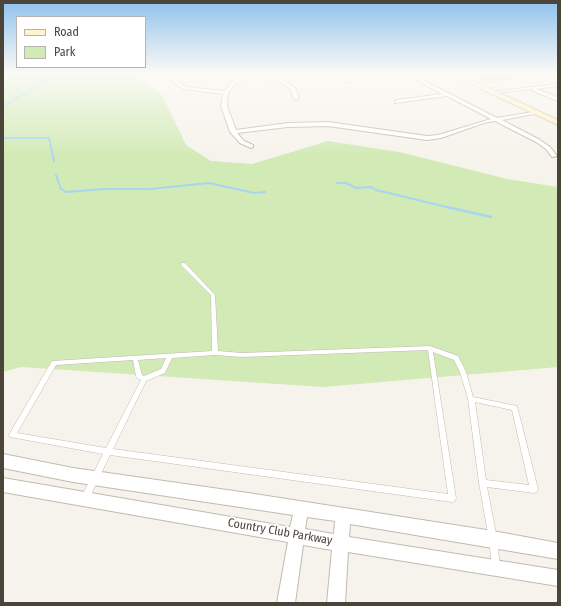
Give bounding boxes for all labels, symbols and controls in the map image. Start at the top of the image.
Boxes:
legend [16,16,146,68]
text: Road [54,25,79,39]
text: Park [54,45,75,59]
street label: Country Club Parkway [227,516,333,548]

